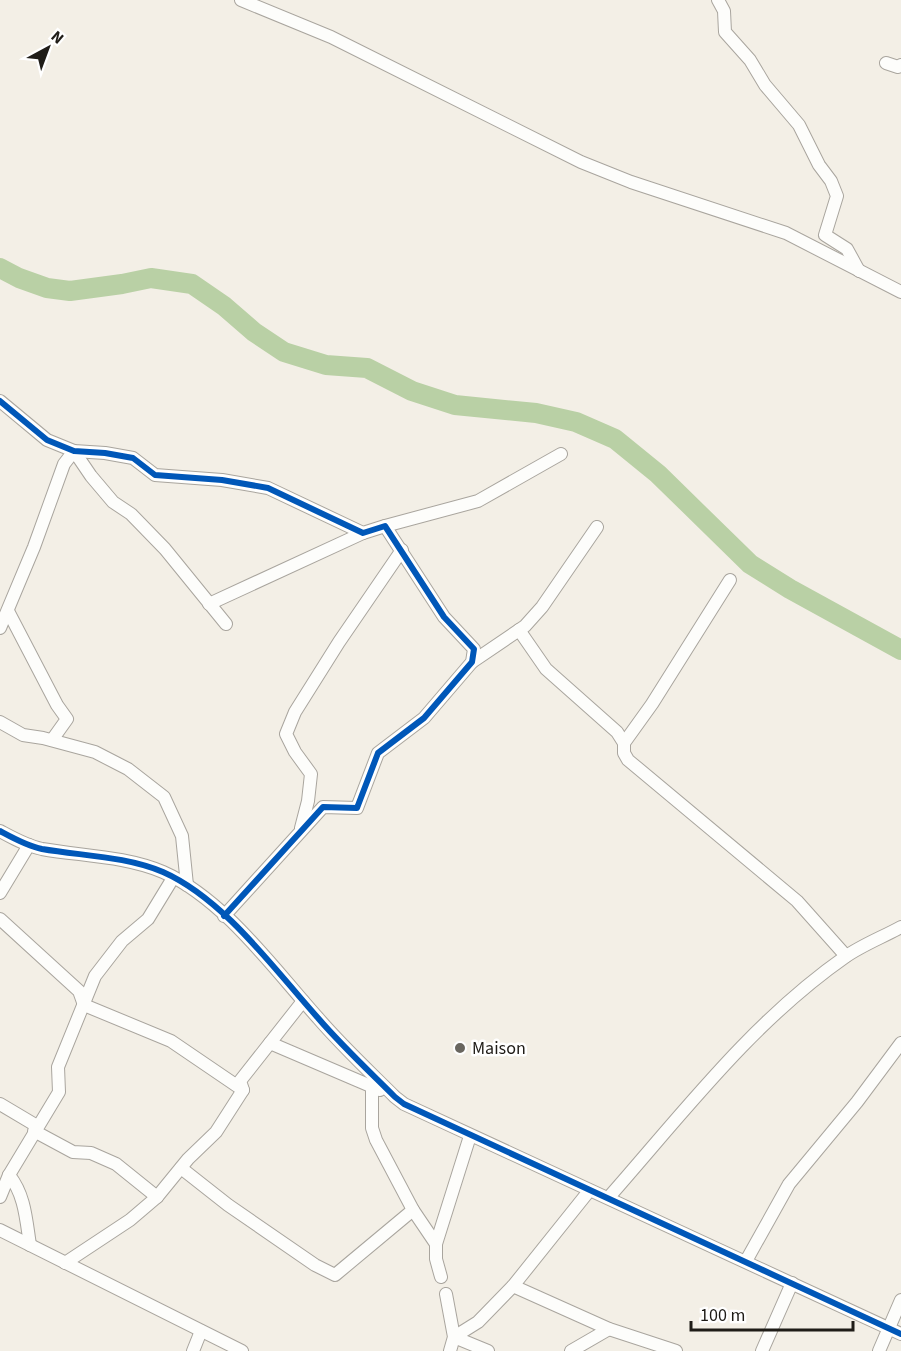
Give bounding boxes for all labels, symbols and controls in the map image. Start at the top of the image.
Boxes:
north arrow [18,18,78,78]
text: N [46,26,68,49]
place label: Maison [472,1036,526,1061]
marker: Maison [453,1041,467,1055]
scale bar [691,1294,853,1332]
text: 100 m [700,1303,745,1328]

